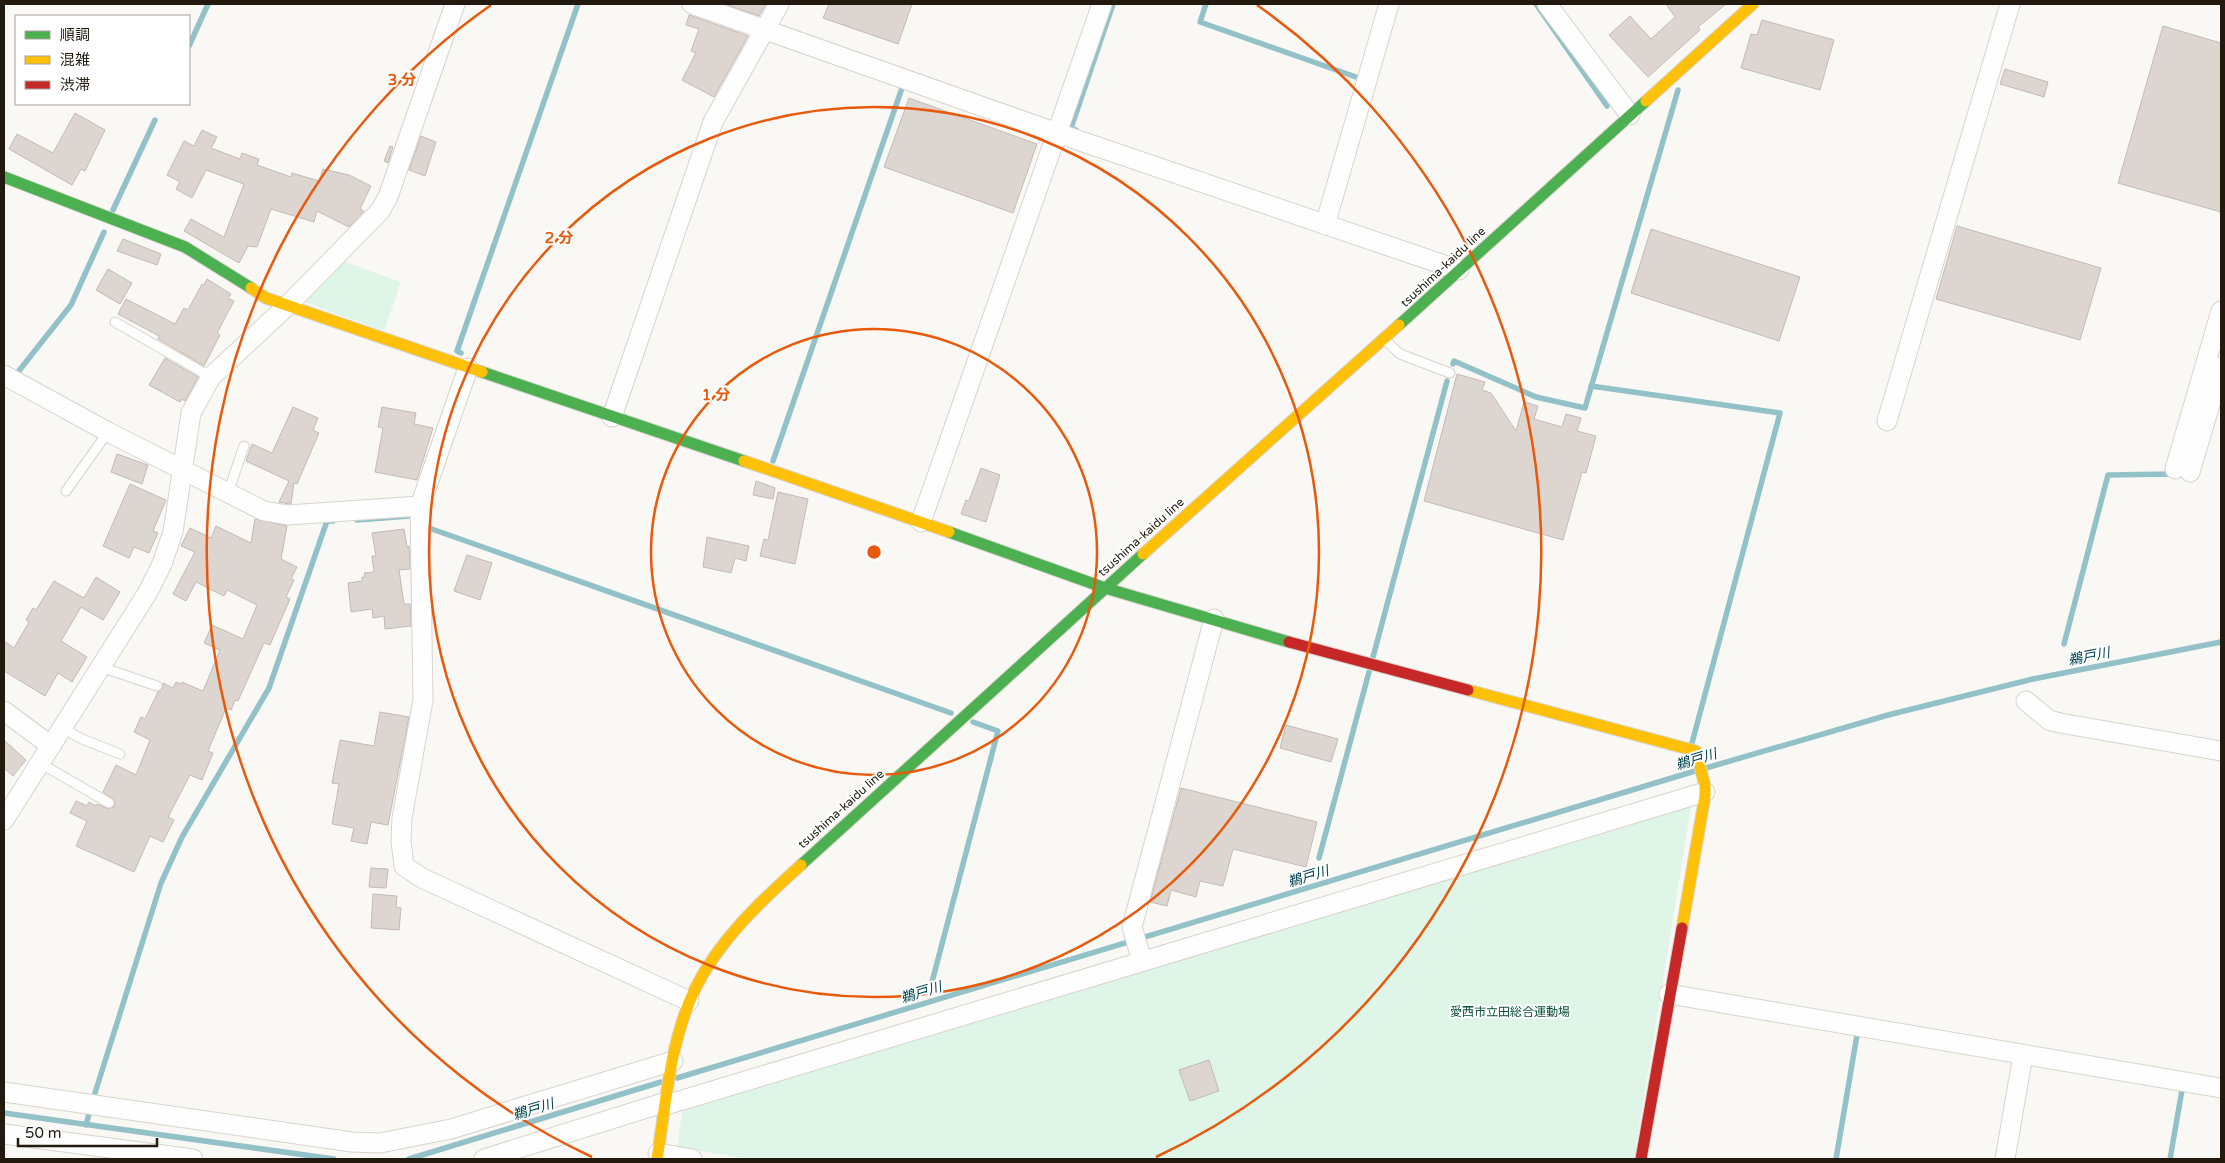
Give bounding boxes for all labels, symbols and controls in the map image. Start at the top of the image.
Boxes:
legend [15,15,190,105]
text: 順調 [60,26,90,44]
text: 混雑 [60,51,90,69]
text: 3 分 [388,71,416,89]
text: 渋滞 [60,76,90,94]
street label: tsushima-kaidu line [1398,224,1488,310]
text: 2 分 [545,229,573,247]
text: 1 分 [702,386,730,404]
street label: tsushima-kaidu line [1095,495,1187,579]
centre of rings [865,543,883,561]
water label: 鵜戸川 [2067,644,2113,669]
water label: 鵜戸川 [1674,745,1721,774]
street label: tsushima-kaidu line [795,767,887,851]
water label: 鵜戸川 [1286,862,1333,891]
water label: 鵜戸川 [899,978,946,1007]
park label: 愛西市立田総合運動場 [1450,1005,1570,1019]
water label: 鵜戸川 [511,1095,558,1124]
scale bar [18,1116,156,1148]
text: 50 m [25,1124,62,1142]

